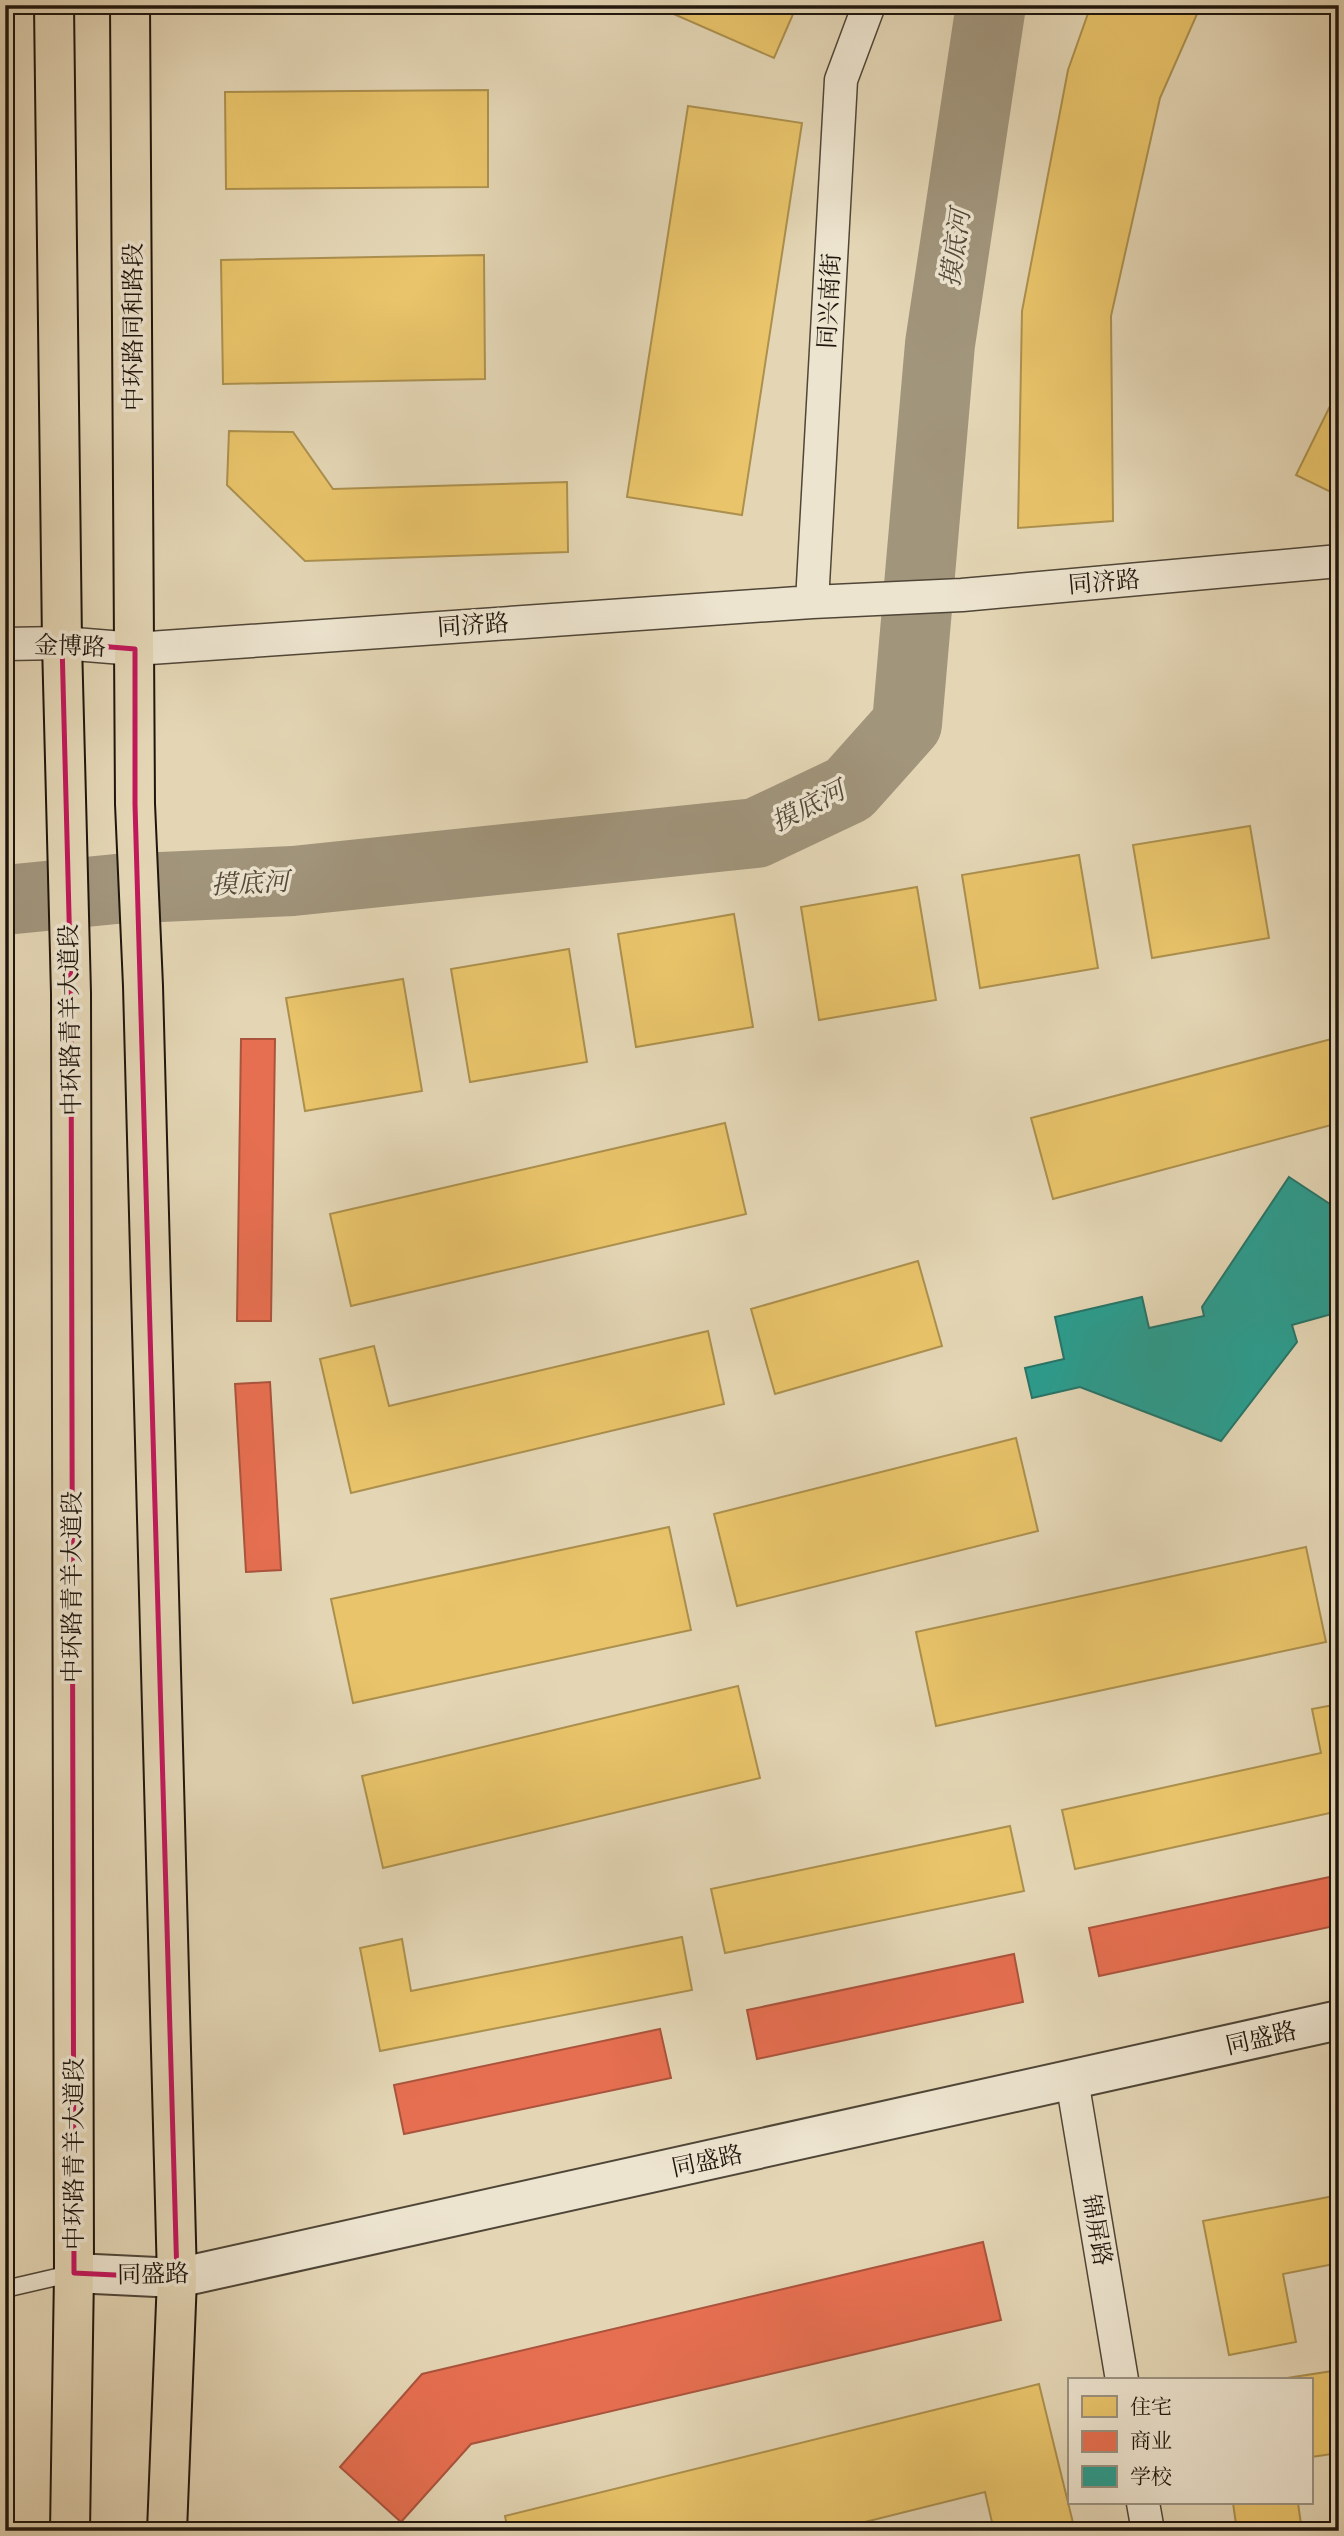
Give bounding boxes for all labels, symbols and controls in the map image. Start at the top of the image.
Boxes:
water label: 摸底河 [936,203,976,289]
street label: 中环路同和路段 [120,243,147,411]
street label: 同兴南街 [814,252,845,350]
street label: 同济路 [1067,566,1141,599]
street label: 同济路 [436,610,510,641]
street label: 金博路 [34,632,106,661]
water label: 摸底河 [767,774,853,837]
water label: 摸底河 [210,867,294,900]
street label: 中环路青羊大道段 [55,924,86,1116]
street label: 中环路青羊大道段 [59,1491,86,1683]
street label: 同盛路 [1223,2017,1299,2060]
street label: 中环路青羊大道段 [61,2058,88,2250]
street label: 同盛路 [669,2141,745,2182]
street label: 锦屏路 [1077,2192,1116,2268]
street label: 同盛路 [117,2260,189,2289]
legend [1068,2378,1312,2504]
text: 住宅 [1130,2396,1172,2419]
text: 商业 [1130,2430,1172,2453]
text: 学校 [1130,2466,1172,2489]

